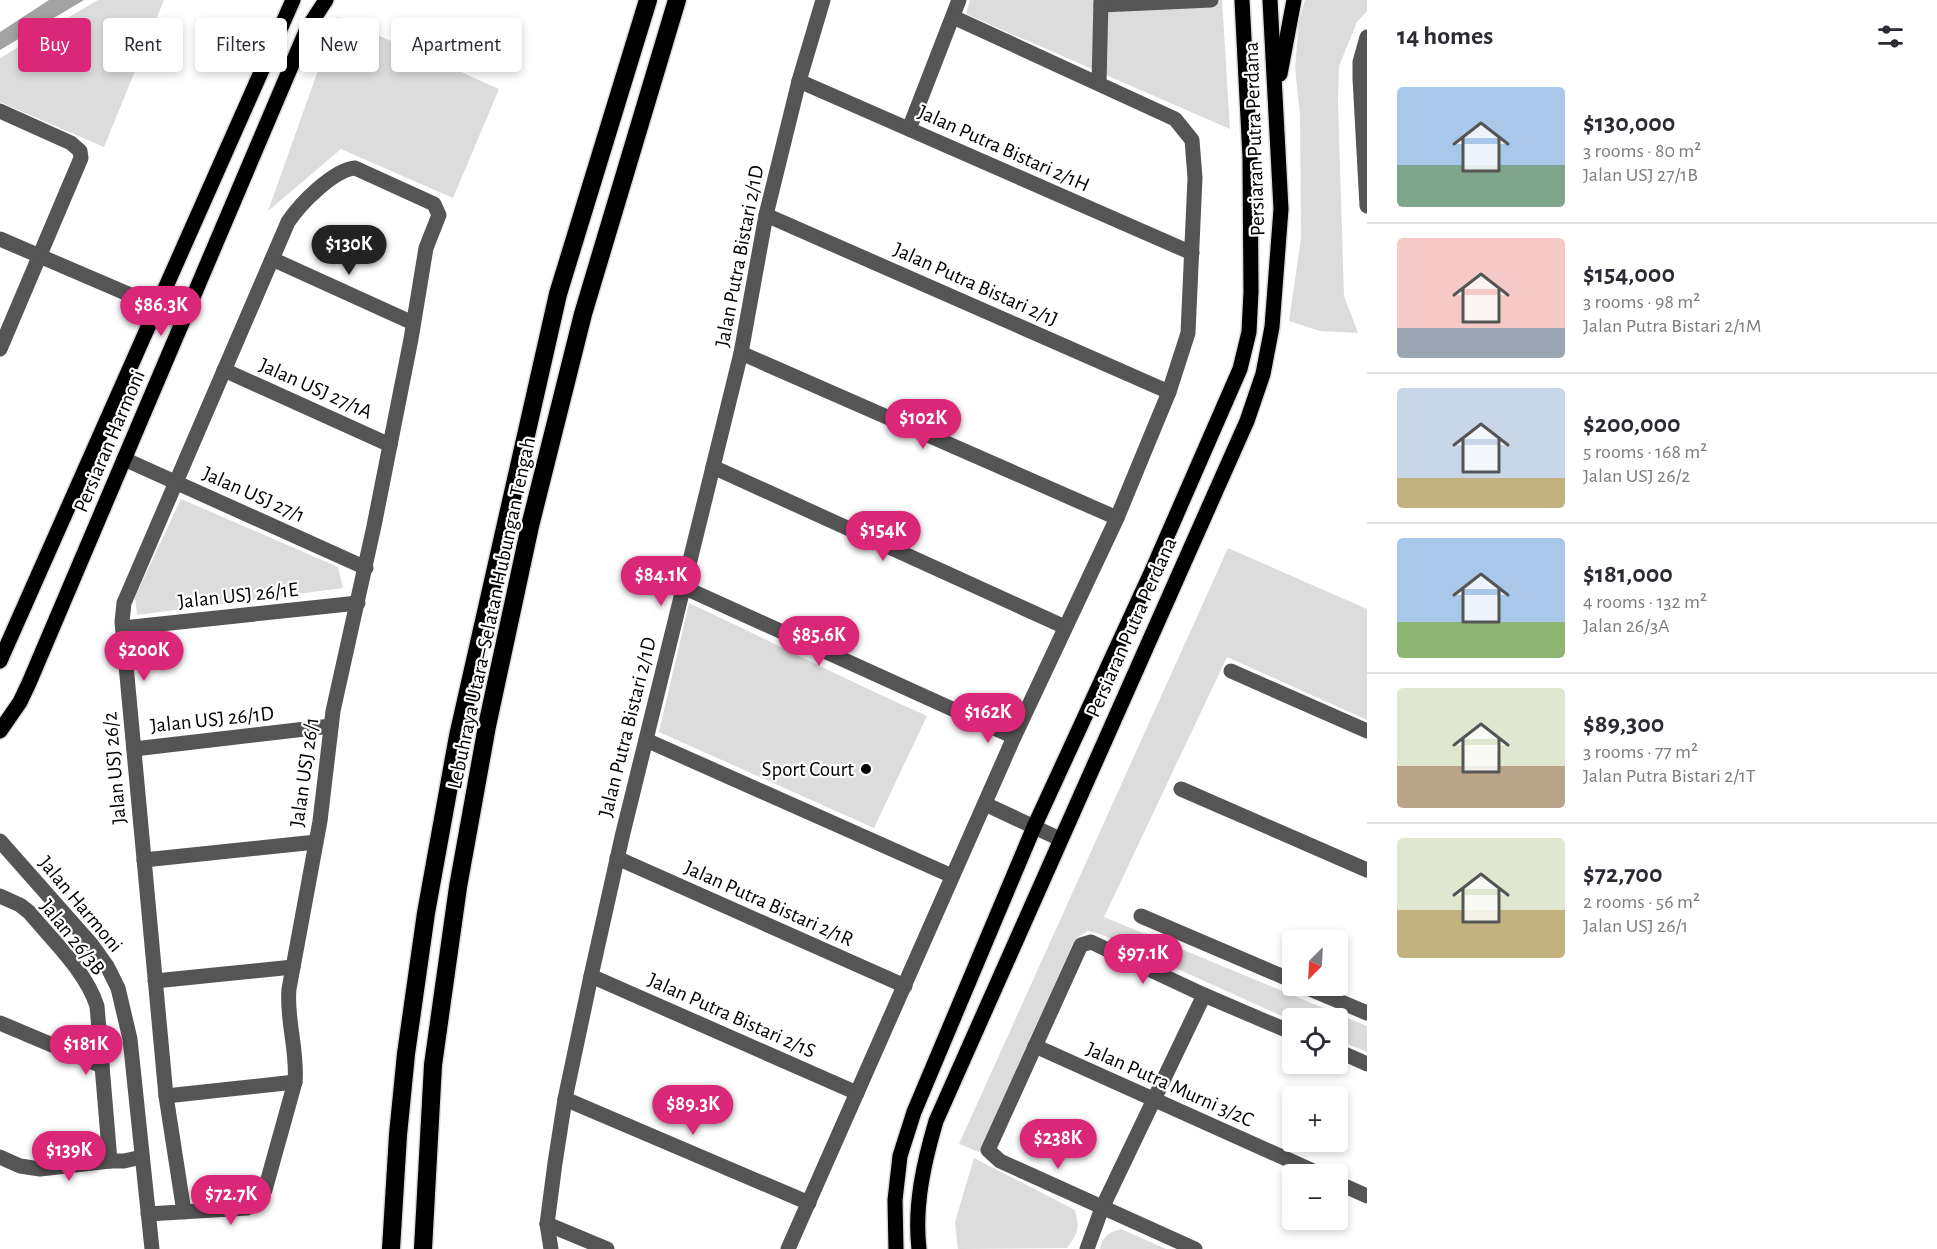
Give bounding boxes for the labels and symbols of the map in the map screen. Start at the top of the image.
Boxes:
street label: Persiaran Putra Perdana [1241,41,1268,236]
street label: Jalan Putra Bistari 2/1H [915,101,1093,196]
street label: Jalan Putra Bistari 2/1D [712,163,767,349]
pin: $130K [307,225,391,276]
street label: Jalan Putra Bistari 2/1J [890,239,1061,330]
pin: $86.3K [112,286,210,337]
street label: Jalan USJ 27/1A [256,354,376,423]
street label: Persiaran Harmoni [70,367,149,515]
pin: $102K [881,399,965,450]
street label: Lebuhraya Utara–Selatan Hubungan Tengah [444,435,539,791]
street label: Jalan USJ 27/1 [200,463,308,526]
pin: $154K [841,511,925,562]
street label: Persiaran Putra Perdana [1082,534,1181,720]
pin: $84.1K [612,556,710,607]
street label: Jalan USJ 26/1E [177,579,299,612]
pin: $85.6K [770,616,868,667]
pin: $200K [102,631,186,682]
street label: Jalan Putra Bistari 2/1D [595,635,660,819]
pin: $162K [946,693,1030,744]
street label: Jalan USJ 26/1D [149,703,275,736]
street label: Jalan USJ 26/2 [99,711,130,825]
street label: Jalan USJ 26/1 [286,716,323,828]
place label: Sport Court [762,759,854,780]
marker: Sport Court [859,762,873,776]
street label: Jalan Harmoni [35,852,127,956]
street label: Jalan Putra Bistari 2/1R [681,857,857,950]
street label: Jalan 26/3B [36,896,109,979]
north arrow [1282,930,1348,996]
pin: $97.1K [1094,934,1192,985]
street label: Jalan Putra Bistari 2/1S [645,969,819,1062]
pin: $181K [44,1025,128,1076]
street label: Jalan Putra Murni 3/2C [1083,1038,1257,1131]
pin: $89.3K [644,1085,742,1136]
pin: $238K [1016,1119,1100,1170]
pin: $139K [27,1131,111,1182]
pin: $72.7K [182,1175,280,1226]

